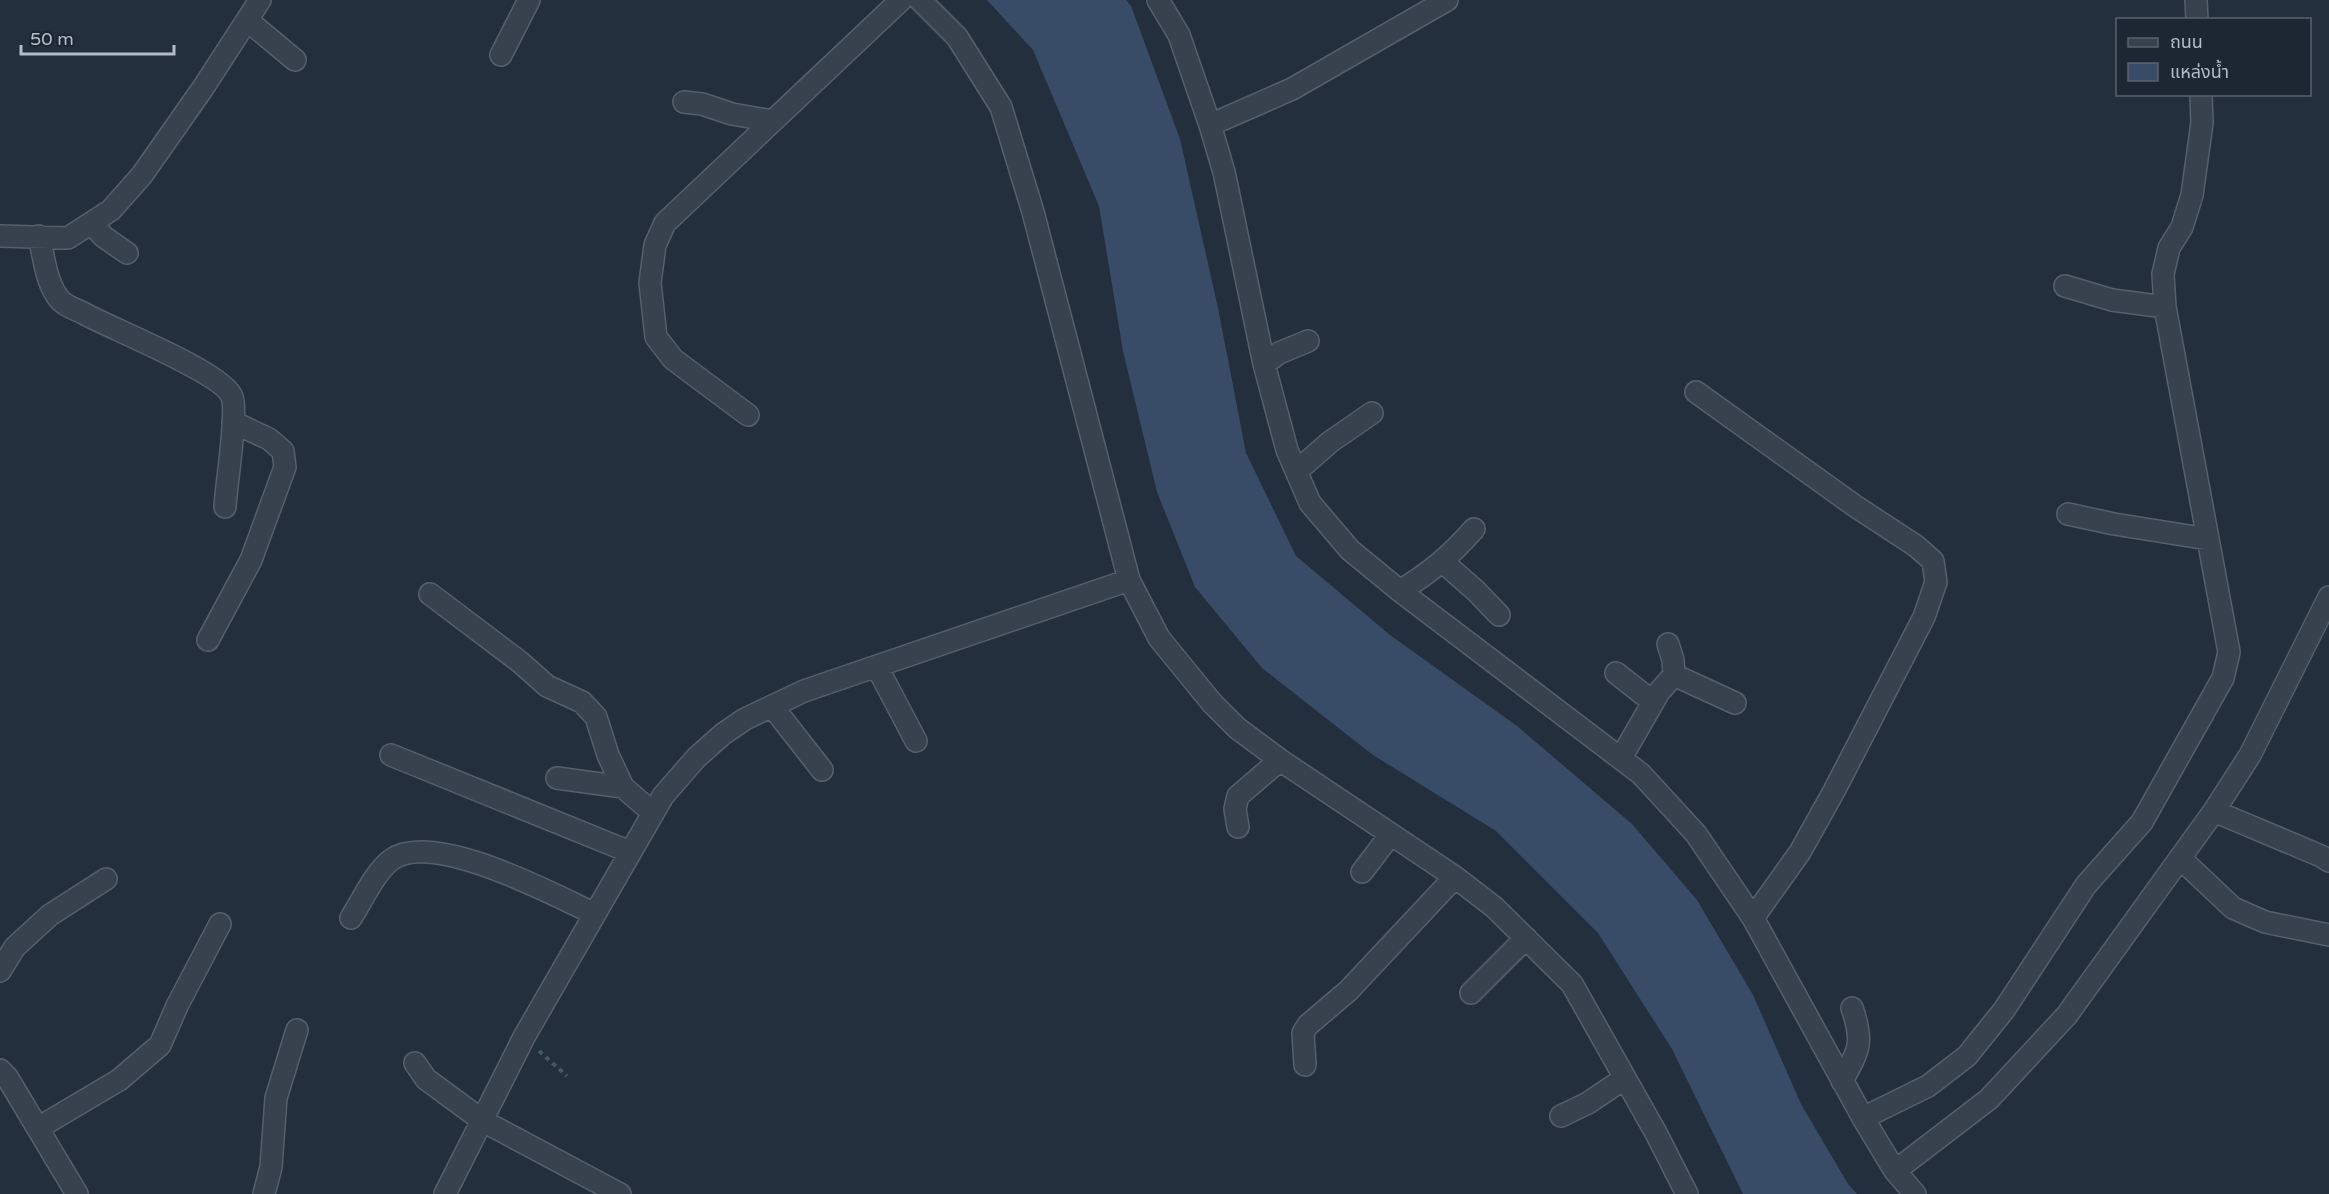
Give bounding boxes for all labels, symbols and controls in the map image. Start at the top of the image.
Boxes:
scale bar [21,18,174,56]
legend [2116,18,2311,96]
text: 50 m [30,28,74,50]
text: ถนน [2170,31,2203,53]
text: แหล่งน้ำ [2170,59,2229,83]

